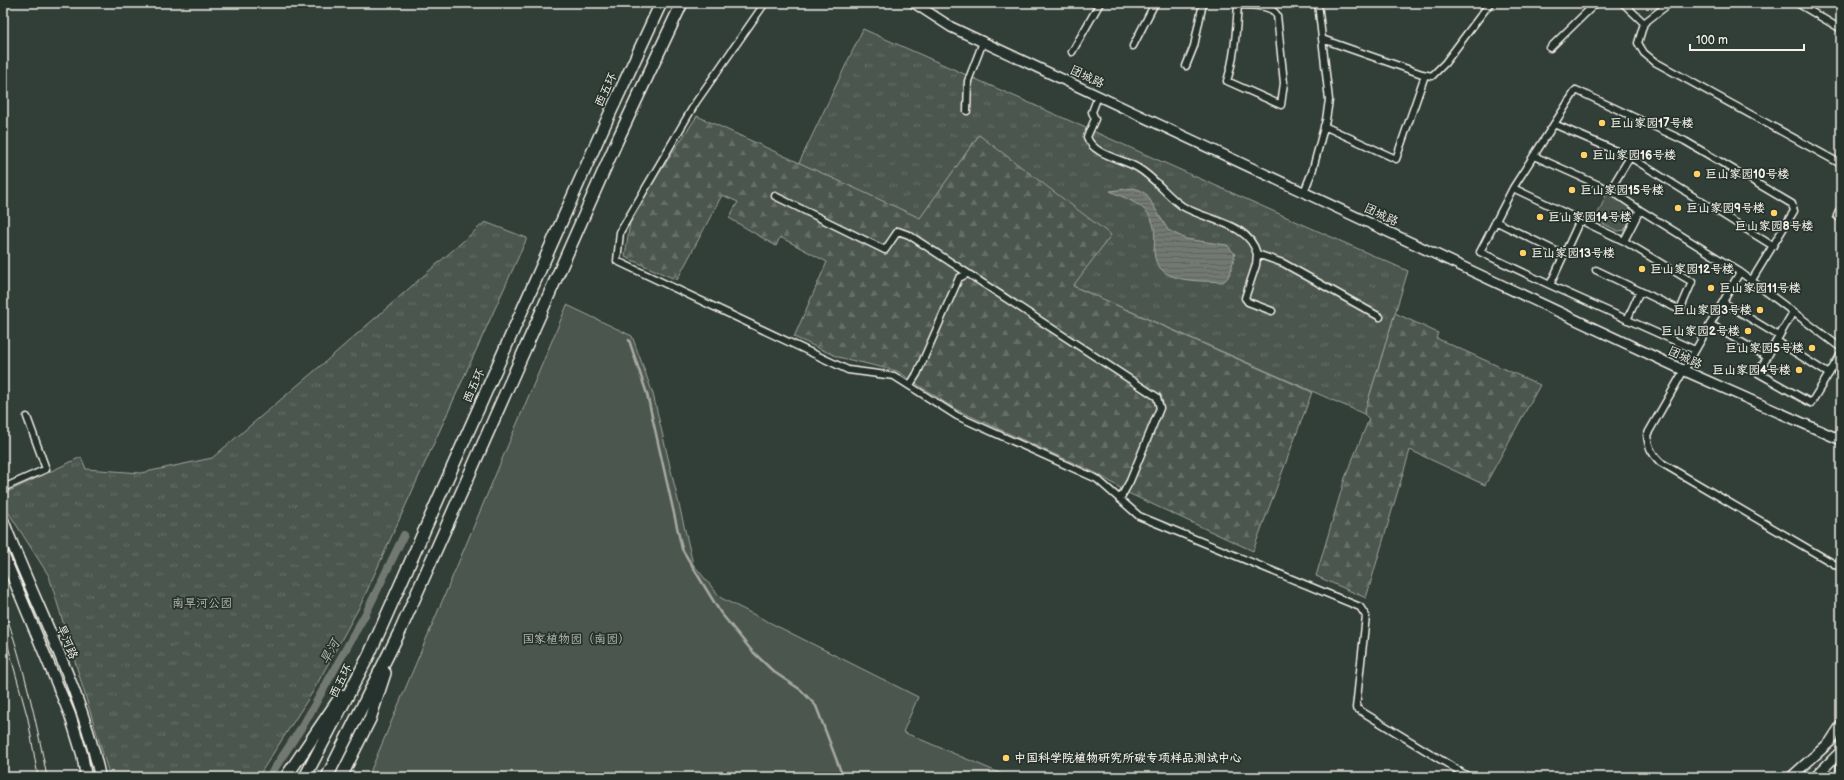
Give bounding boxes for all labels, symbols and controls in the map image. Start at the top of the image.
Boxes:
scale bar [1690,26,1804,52]
text: 100 m [1696,33,1728,48]
street label: 团城路 [1068,63,1106,91]
street label: 西五环 [592,71,620,109]
place label: 巨山家园17号楼 [1610,116,1694,131]
marker: 巨山家园17号楼 [1597,118,1607,128]
place label: 巨山家园16号楼 [1592,148,1676,163]
marker: 巨山家园16号楼 [1579,150,1589,160]
place label: 巨山家园10号楼 [1705,167,1790,182]
marker: 巨山家园10号楼 [1692,169,1702,179]
place label: 巨山家园15号楼 [1580,183,1664,198]
marker: 巨山家园15号楼 [1567,185,1577,195]
street label: 团城路 [1362,201,1400,229]
place label: 巨山家园9号楼 [1686,201,1765,216]
marker: 巨山家园9号楼 [1673,203,1683,213]
marker: 巨山家园8号楼 [1769,208,1779,218]
place label: 巨山家园14号楼 [1548,210,1632,225]
marker: 巨山家园14号楼 [1535,212,1545,222]
place label: 巨山家园8号楼 [1734,219,1814,234]
place label: 巨山家园13号楼 [1531,246,1615,261]
marker: 巨山家园13号楼 [1518,248,1528,258]
place label: 巨山家园12号楼 [1650,262,1734,277]
marker: 巨山家园12号楼 [1637,264,1647,274]
place label: 巨山家园11号楼 [1719,281,1801,296]
marker: 巨山家园11号楼 [1706,283,1716,293]
place label: 巨山家园3号楼 [1673,303,1752,318]
marker: 巨山家园3号楼 [1755,305,1765,315]
place label: 巨山家园2号楼 [1661,324,1740,339]
marker: 巨山家园2号楼 [1743,326,1753,336]
place label: 巨山家园5号楼 [1725,341,1804,356]
marker: 巨山家园5号楼 [1807,343,1817,353]
street label: 团城路 [1666,344,1704,372]
place label: 巨山家园4号楼 [1712,363,1791,378]
marker: 巨山家园4号楼 [1794,365,1804,375]
street label: 西五环 [460,366,488,406]
park label: 南旱河公园 [172,596,232,611]
street label: 旱河路 [53,622,81,662]
park label: 国家植物园（南园） [522,632,630,647]
water label: 旱河 [317,635,344,667]
street label: 西五环 [326,662,356,700]
place label: 中国科学院植物研究所碳专项样品测试中心 [1014,751,1242,766]
marker: 中国科学院植物研究所碳专项样品测试中心 [1001,753,1011,763]

